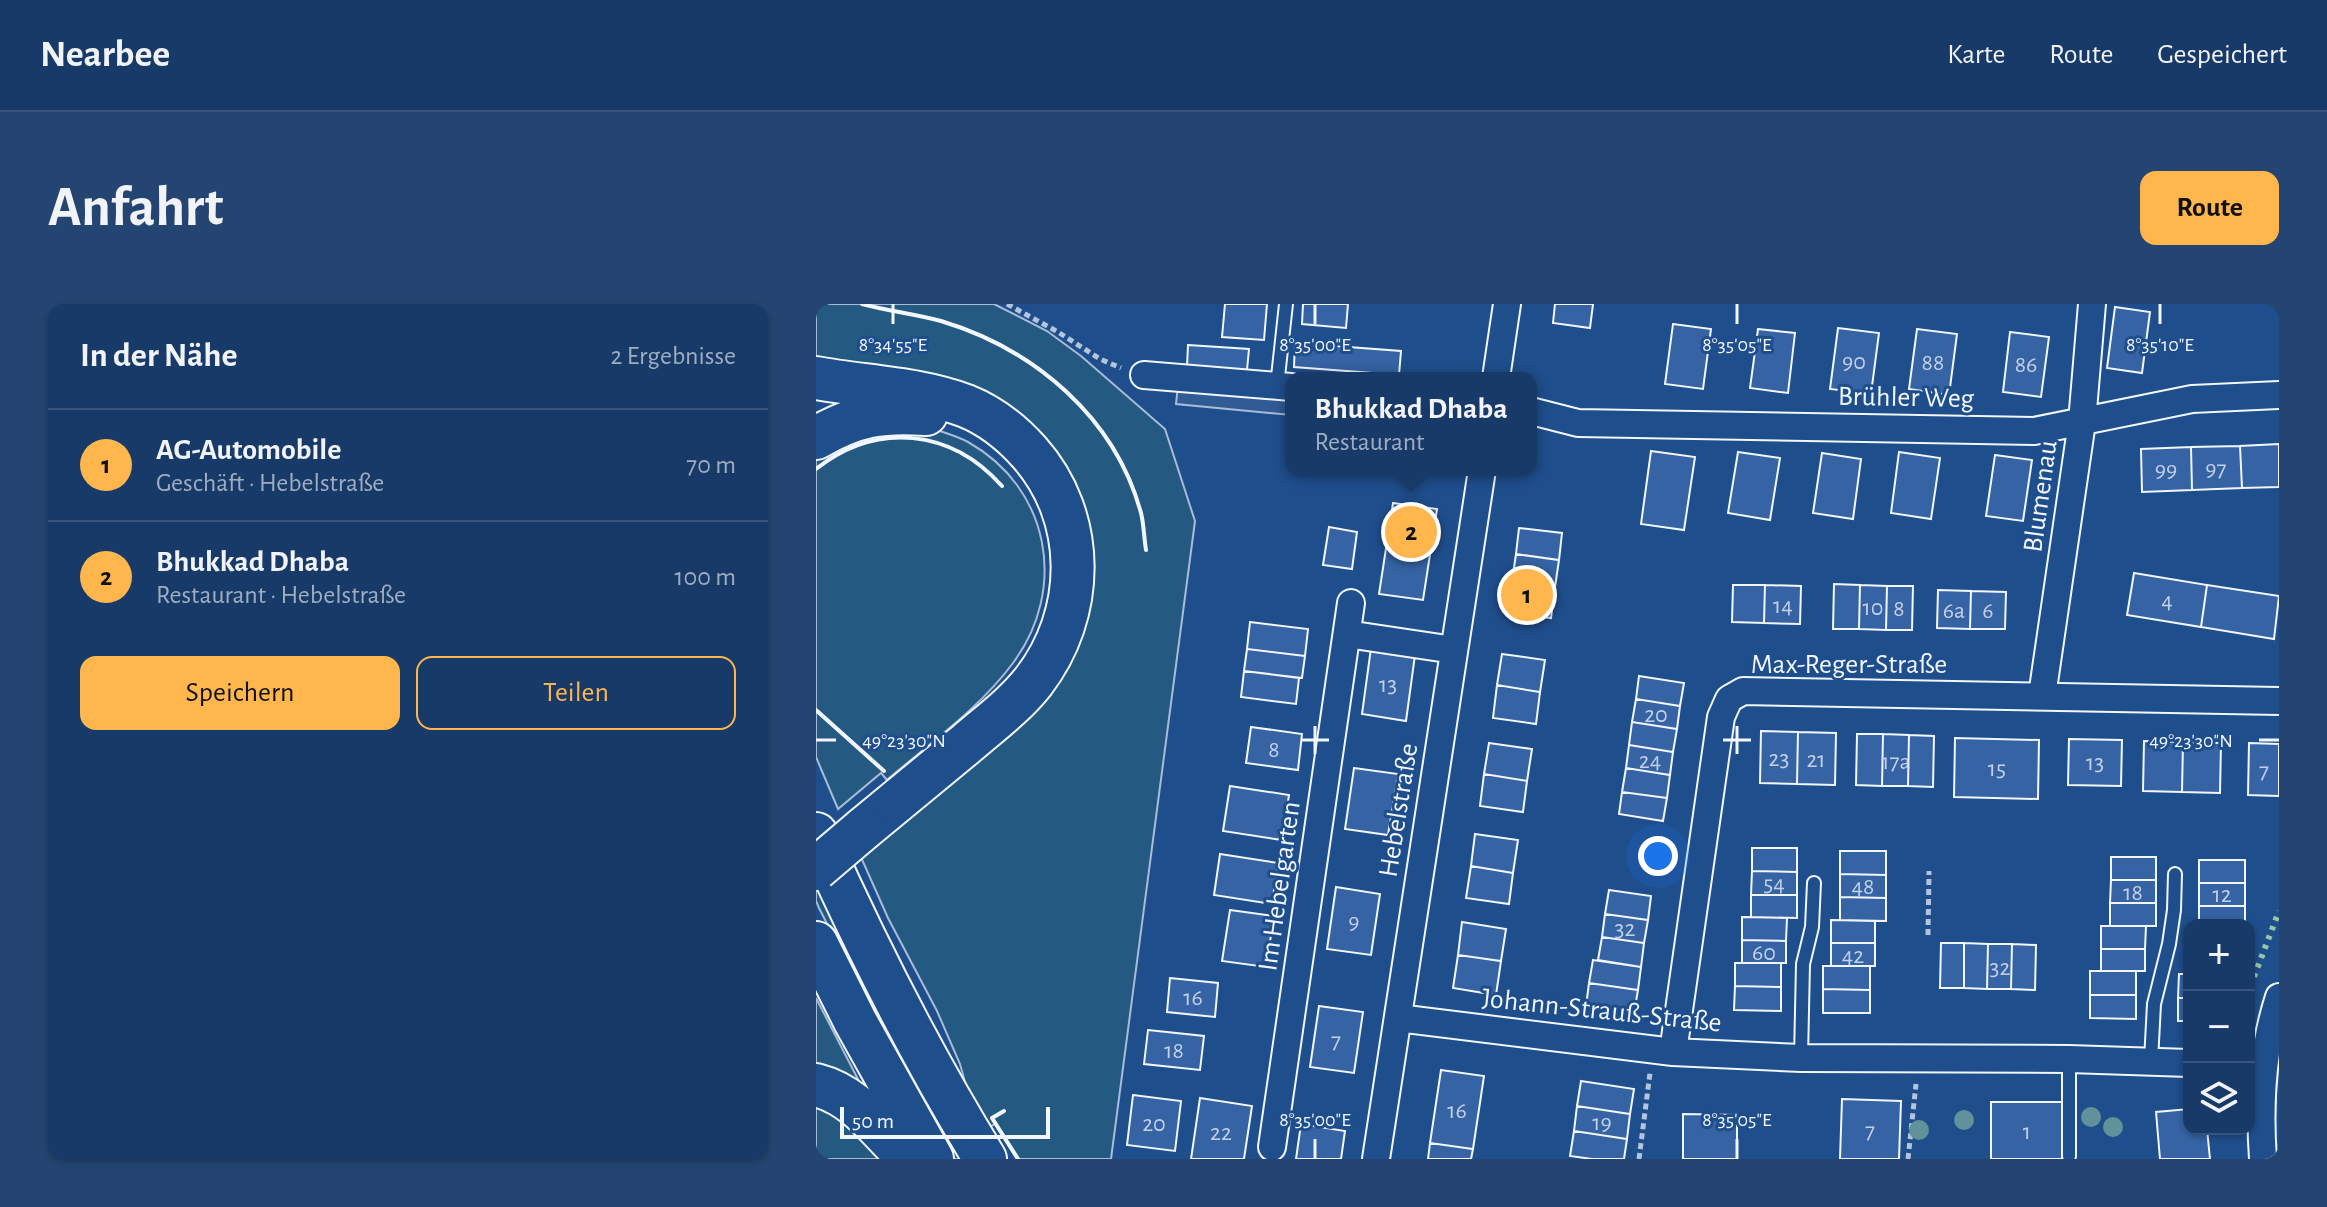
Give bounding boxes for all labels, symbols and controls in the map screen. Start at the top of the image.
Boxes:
text: Nearbee [40,36,170,74]
text: Karte [1947,41,2005,69]
text: Route [2049,41,2113,69]
text: Gespeichert [2157,41,2287,69]
button: Route [2140,171,2279,245]
text: Anfahrt [48,180,224,236]
text: 8°34'55"E [859,335,928,355]
text: 8°35'00"E [1279,335,1351,355]
text: 8°35'05"E [1702,335,1772,355]
text: 8°35'10"E [2126,335,2194,355]
text: In der Nähe [80,339,237,373]
text: 2 Ergebnisse [611,343,736,369]
house number: 90 [1842,350,1866,374]
house number: 88 [1922,351,1944,375]
house number: 86 [2015,353,2037,377]
popup [1285,372,1537,476]
street label: Brühler Weg [1838,383,1975,413]
text: Bhukkad Dhaba [1314,394,1508,424]
text: Restaurant [1314,429,1424,455]
text: AG-Automobile [156,435,341,465]
street label: Blumenau [2019,438,2063,554]
text: 1 [101,452,111,478]
text: 70 m [686,452,736,478]
house number: 97 [2205,457,2227,481]
house number: 99 [2155,458,2177,482]
text: Geschäft · Hebelstraße [156,470,384,496]
pin: 2 [1385,502,1437,562]
text: Bhukkad Dhaba [156,547,349,577]
text: 2 [100,564,112,590]
text: 100 m [675,564,736,590]
pin: 1 [1501,565,1553,625]
text: Restaurant · Hebelstraße [156,582,406,608]
house number: 4 [2161,589,2173,613]
house number: 14 [1773,594,1793,618]
house number: 10 [1863,596,1883,620]
house number: 8 [1893,597,1905,621]
house number: 6a [1943,599,1965,623]
house number: 6 [1982,599,1994,623]
street label: Max-Reger-Straße [1751,651,1947,679]
button: Speichern [80,656,400,730]
button: Teilen [416,656,736,730]
house number: 13 [1379,673,1397,697]
house number: 20 [1644,703,1668,727]
text: 49°23'30"N [862,731,946,751]
text: 49°23'30"N [2149,731,2233,751]
house number: 8 [1268,738,1280,762]
street label: Hebelstraße [1375,741,1423,879]
house number: 23 [1769,747,1789,771]
house number: 21 [1806,748,1826,772]
house number: 24 [1639,749,1661,773]
house number: 17a [1881,750,1911,774]
house number: 13 [2086,751,2104,775]
house number: 15 [1988,757,2006,781]
house number: 7 [2259,759,2269,783]
street label: Im Hebelgarten [1254,800,1306,973]
your location [1638,836,1678,876]
house number: 54 [1763,872,1785,896]
house number: 48 [1852,875,1874,899]
house number: 18 [2123,881,2143,905]
house number: 12 [2212,883,2232,907]
house number: 9 [1348,910,1360,934]
house number: 32 [1615,917,1635,941]
map controls [2183,919,2255,1135]
button: + [2183,919,2255,991]
house number: 60 [1752,941,1776,965]
house number: 42 [1842,944,1864,968]
house number: 32 [1990,956,2010,980]
street label: Johann-Strauß-Straße [1481,984,1723,1037]
house number: 16 [1183,986,1203,1010]
button: − [2183,991,2255,1063]
house number: 7 [1331,1029,1341,1053]
house number: 18 [1164,1039,1184,1063]
button: layers [2183,1063,2255,1135]
house number: 16 [1447,1099,1467,1123]
scale bar [840,1103,1050,1139]
text: 50 m [852,1110,894,1132]
text: 8°35'00"E [1279,1110,1351,1130]
text: 8°35'05"E [1702,1110,1772,1130]
house number: 19 [1592,1111,1612,1135]
house number: 20 [1142,1112,1166,1136]
house number: 7 [1865,1119,1875,1143]
house number: 1 [2023,1120,2031,1144]
house number: 22 [1210,1121,1232,1145]

